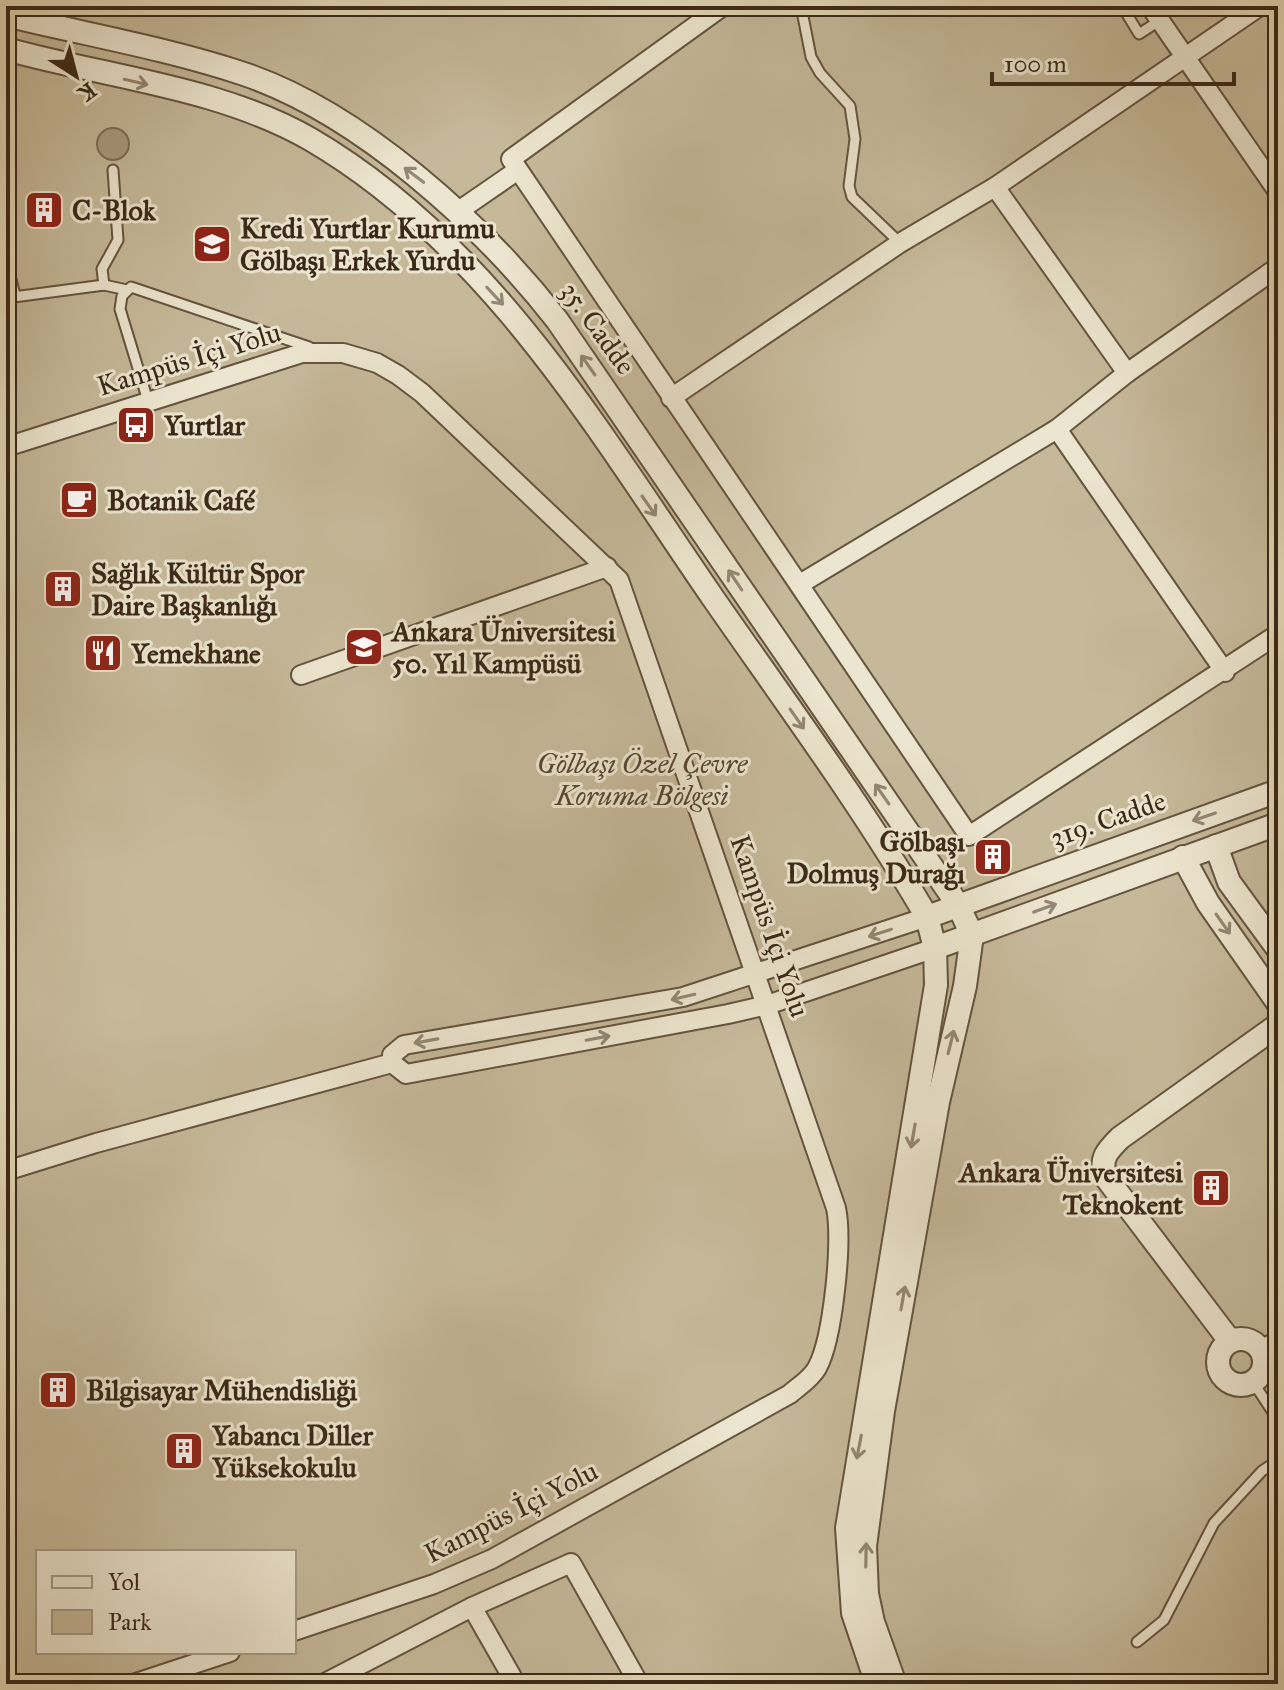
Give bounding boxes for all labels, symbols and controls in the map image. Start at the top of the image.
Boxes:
north arrow [36,36,116,116]
scale bar [992,36,1234,86]
text: 100 m [1004,49,1067,79]
one-way arrow [123,75,148,90]
text: K [72,76,102,108]
one-way arrow [403,166,425,183]
building icon: C-Blok [23,189,65,231]
place label: C-Blok [72,193,157,228]
place label: Kredi Yurtlar Kurumu Gölbaşı Erkek Yurdu [240,211,495,278]
school or university icon: Kredi Yurtlar Kurumu Gölbaşı Erkek Yurdu [191,223,233,265]
street label: 35. Cadde [553,275,643,381]
one-way arrow [486,286,504,306]
street label: Kampüs İçi Yolu [93,314,285,404]
one-way arrow [580,354,596,377]
bus stop icon: Yurtlar [115,404,157,446]
place label: Yurtlar [163,408,246,443]
cafe icon: Botanik Café [58,479,100,521]
place label: Botanik Café [107,483,256,518]
one-way arrow [641,494,657,516]
place label: Sağlık Kültür Spor Daire Başkanlığı [91,556,305,623]
building icon: Sağlık Kültür Spor Daire Başkanlığı [42,568,84,610]
one-way arrow [726,569,742,592]
place label: Ankara Üniversitesi 50. Yıl Kampüsü [390,614,616,681]
school or university icon: Ankara Üniversitesi 50. Yıl Kampüsü [343,626,385,668]
restaurant icon: Yemekhane [82,632,124,674]
place label: Yemekhane [130,636,261,671]
one-way arrow [789,708,805,730]
park label: Gölbaşı Özel Çevre Koruma Bölgesi [537,746,748,813]
street label: 319. Cadde [1046,783,1170,855]
one-way arrow [874,784,890,806]
one-way arrow [1193,811,1217,825]
place label: Gölbaşı Dolmuş Durağı [787,824,965,891]
street label: Kampüs İçi Yolu [722,830,818,1022]
building icon: Gölbaşı Dolmuş Durağı [972,836,1014,878]
one-way arrow [1032,899,1057,914]
one-way arrow [1214,913,1231,934]
one-way arrow [867,926,892,941]
one-way arrow [670,990,696,1005]
one-way arrow [585,1030,610,1045]
one-way arrow [944,1030,959,1056]
one-way arrow [414,1035,440,1050]
one-way arrow [904,1123,919,1148]
place label: Ankara Üniversitesi Teknokent [957,1155,1183,1222]
building icon: Ankara Üniversitesi Teknokent [1190,1167,1232,1209]
one-way arrow [896,1286,911,1311]
building icon: Bilgisayar Mühendisliği [37,1369,79,1411]
place label: Bilgisayar Mühendisliği [86,1373,358,1408]
place label: Yabancı Diller Yüksekokulu [211,1418,373,1485]
building icon: Yabancı Diller Yüksekokulu [163,1430,205,1472]
one-way arrow [850,1434,865,1459]
street label: Kampüs İçi Yolu [418,1453,604,1571]
one-way arrow [858,1542,873,1569]
legend [36,1550,296,1654]
text: Yol [108,1567,141,1597]
text: Park [108,1607,152,1637]

